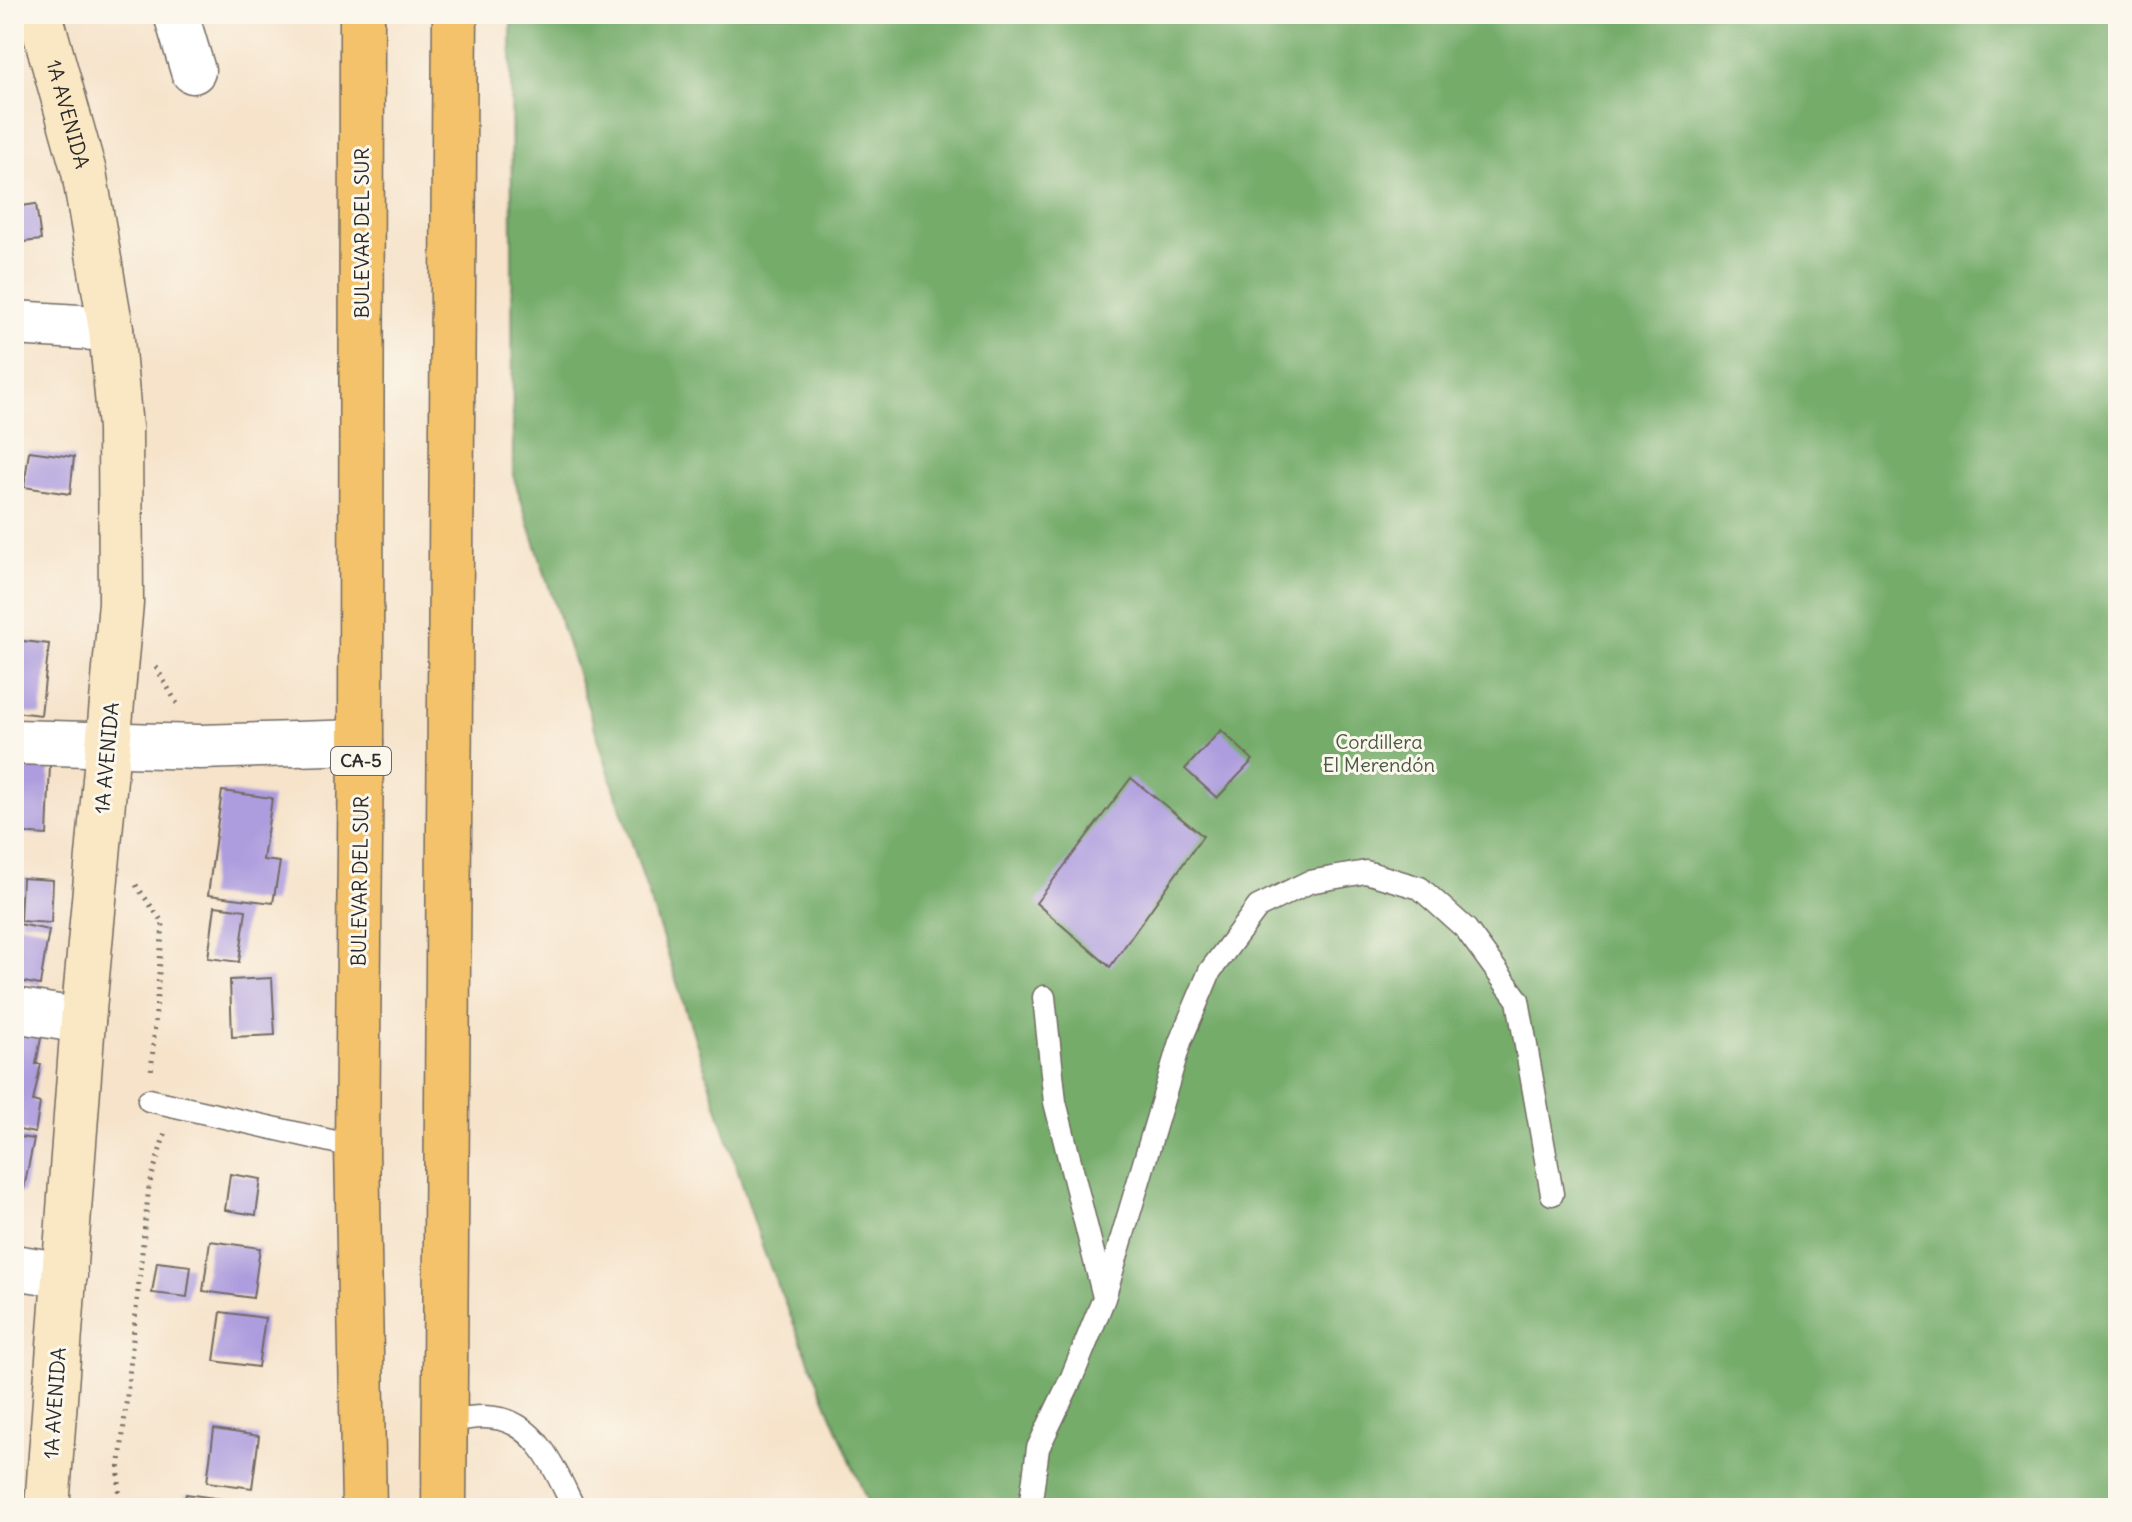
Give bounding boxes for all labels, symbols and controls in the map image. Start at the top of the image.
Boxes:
street label: 1A AVENIDA [41,57,95,171]
street label: BULEVAR DEL SUR [349,147,374,318]
street label: 1A AVENIDA [89,701,124,815]
park label: Cordillera El Merendón [1323,729,1435,777]
road number: CA-5 [331,747,391,775]
street label: BULEVAR DEL SUR [346,795,373,967]
street label: 1A AVENIDA [38,1346,71,1459]

